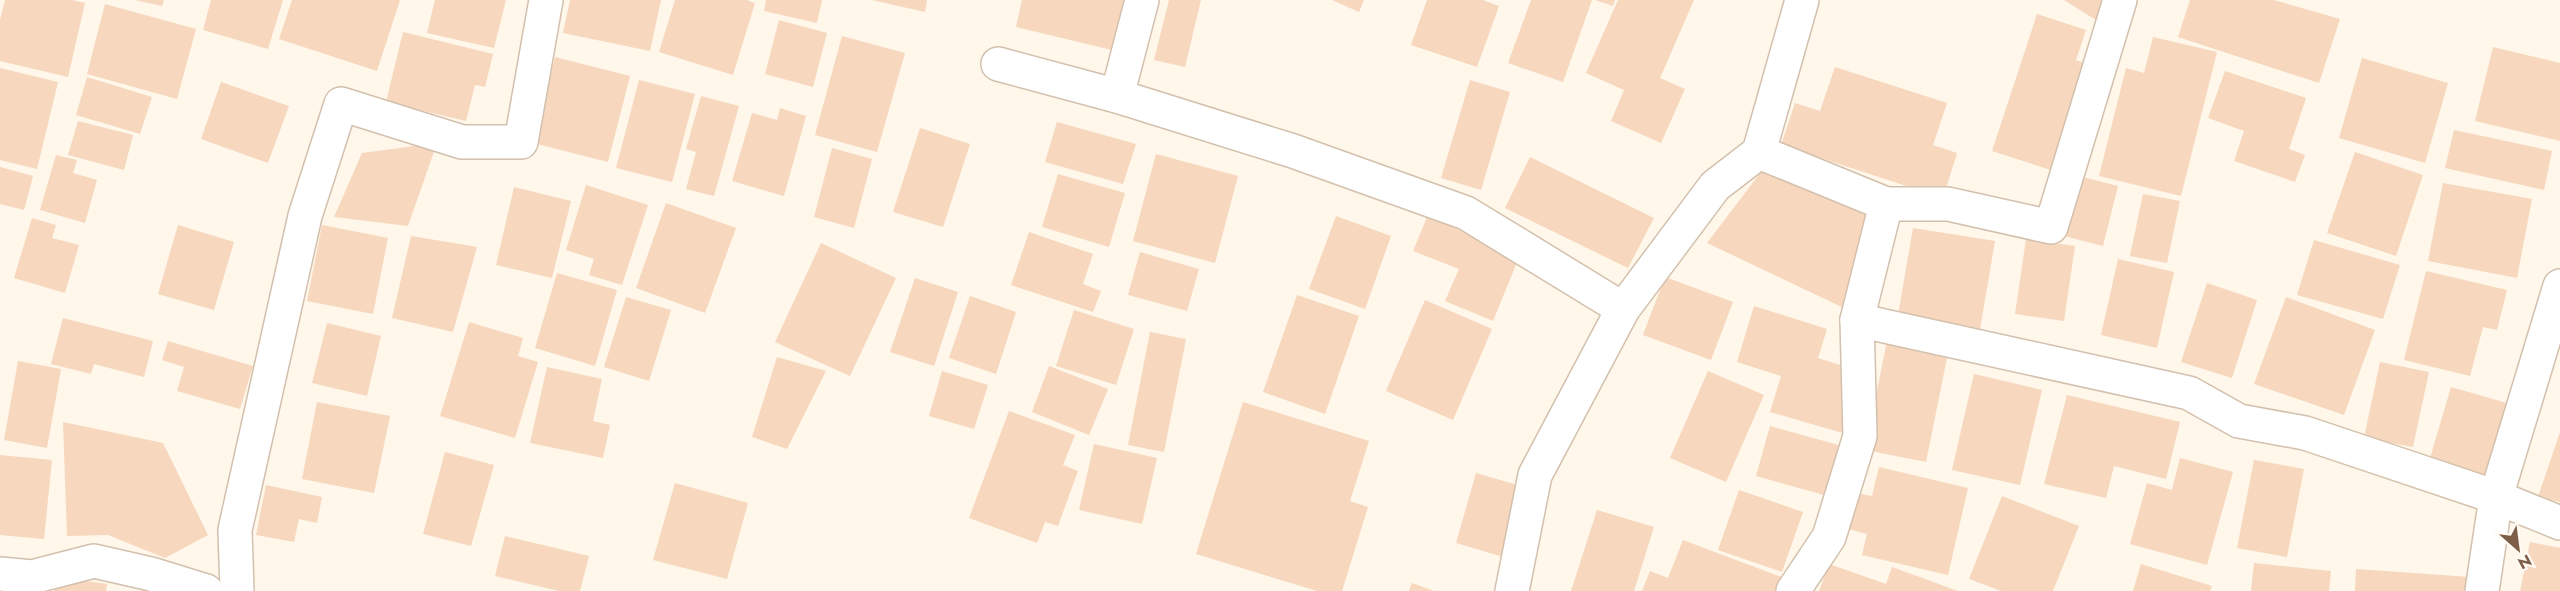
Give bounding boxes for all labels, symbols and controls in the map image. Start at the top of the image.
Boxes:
north arrow [2488,519,2548,579]
text: N [2514,549,2536,575]

